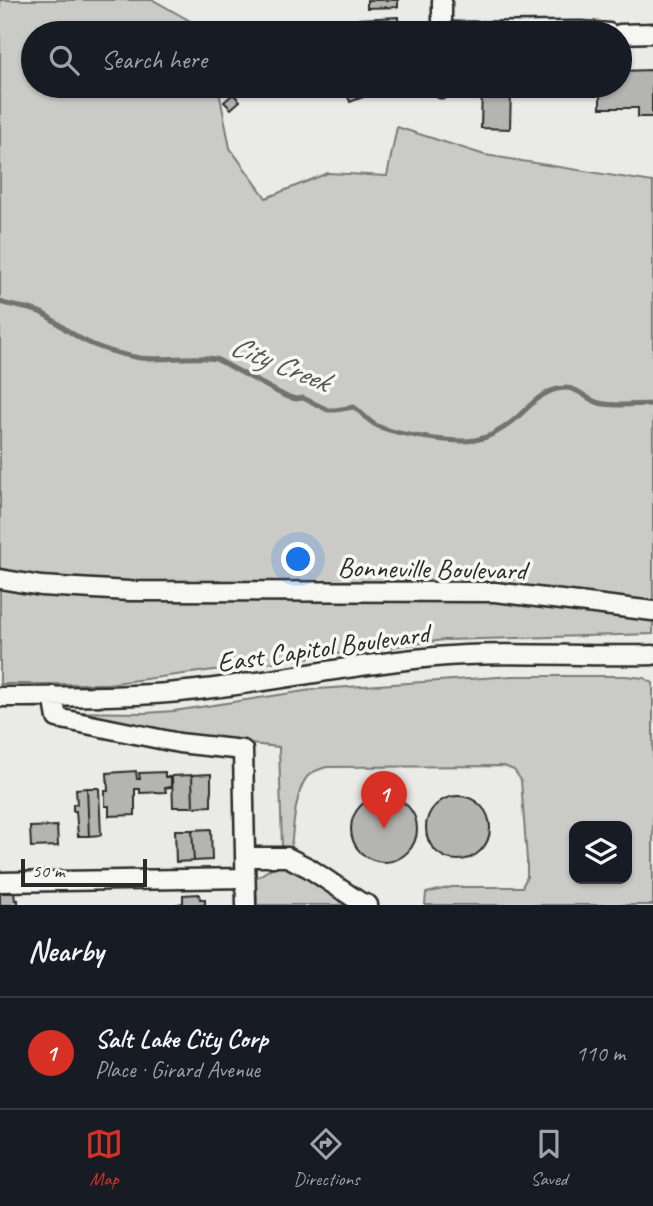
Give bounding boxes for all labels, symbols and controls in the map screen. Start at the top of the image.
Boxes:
search box [21,21,632,98]
icon: search [45,41,83,79]
text: Search here [101,43,207,76]
water label: City Creek [225,326,340,402]
your location [281,542,315,576]
street label: Bonneville Boulevard [337,549,531,588]
street label: East Capitol Boulevard [215,615,435,680]
pin: 1 [361,771,407,829]
map controls [569,821,632,884]
button: layers [569,821,632,884]
scale bar [21,856,147,888]
text: 50 m [32,859,64,883]
text: Nearby [28,932,104,970]
text: Salt Lake City Corp [95,1022,268,1055]
text: 1 [46,1039,56,1068]
text: 110 m [576,1039,625,1068]
text: Place · Girard Avenue [95,1055,260,1084]
tab: Map [85,1125,123,1191]
tab: Directions [293,1125,360,1191]
tab: Saved [530,1125,568,1191]

